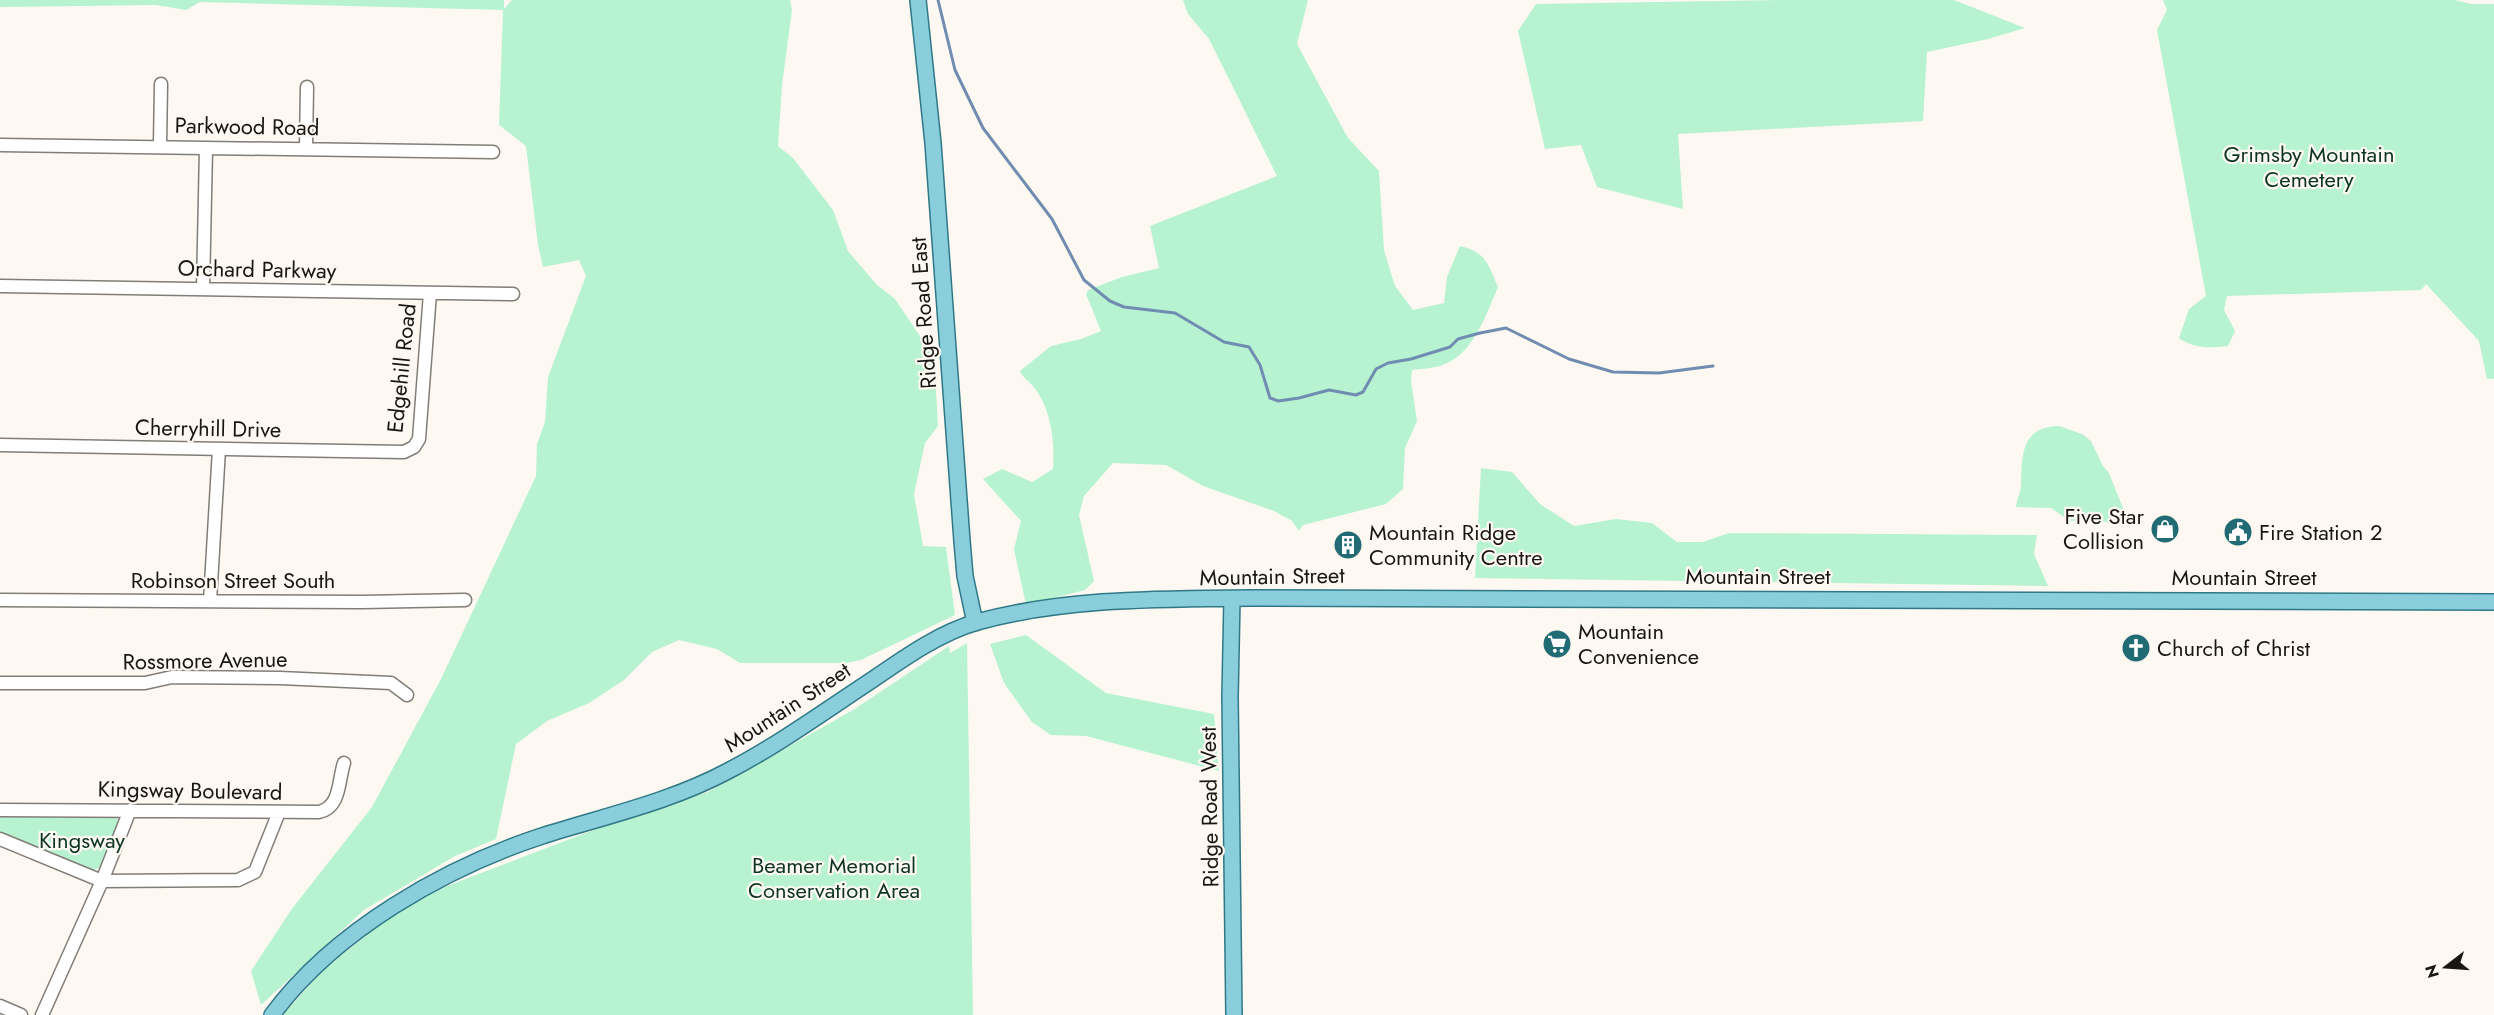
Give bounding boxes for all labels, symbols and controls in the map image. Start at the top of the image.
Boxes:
street label: Parkwood Road [174,109,320,143]
park label: Grimsby Mountain Cemetery [2224,138,2394,195]
street label: Ridge Road East [902,235,944,390]
street label: Orchard Parkway [177,252,337,286]
street label: Edgehill Road [378,302,424,434]
street label: Cherryhill Drive [135,411,281,445]
place label: Five Star Collision [2063,500,2144,557]
shop icon: Five Star Collision [2149,513,2181,545]
place label: Mountain Ridge Community Centre [1369,516,1543,573]
public building icon: Fire Station 2 [2222,516,2254,548]
place label: Fire Station 2 [2259,516,2382,548]
building icon: Mountain Ridge Community Centre [1332,529,1364,561]
street label: Mountain Street [1199,559,1346,593]
street label: Mountain Street [1685,560,1831,592]
street label: Mountain Street [2171,561,2317,593]
street label: Robinson Street South [131,564,335,596]
place label: Mountain Convenience [1578,615,1699,672]
supermarket icon: Mountain Convenience [1541,628,1573,660]
church icon: Church of Christ [2120,632,2152,664]
place label: Church of Christ [2157,632,2311,664]
street label: Rossmore Avenue [122,643,288,677]
street label: Mountain Street [717,654,857,760]
street label: Ridge Road West [1192,726,1226,888]
street label: Kingsway Boulevard [97,772,283,808]
park label: Kingsway [39,824,125,856]
park label: Beamer Memorial Conservation Area [748,849,920,906]
north arrow [2416,937,2476,997]
text: N [2419,962,2445,981]

